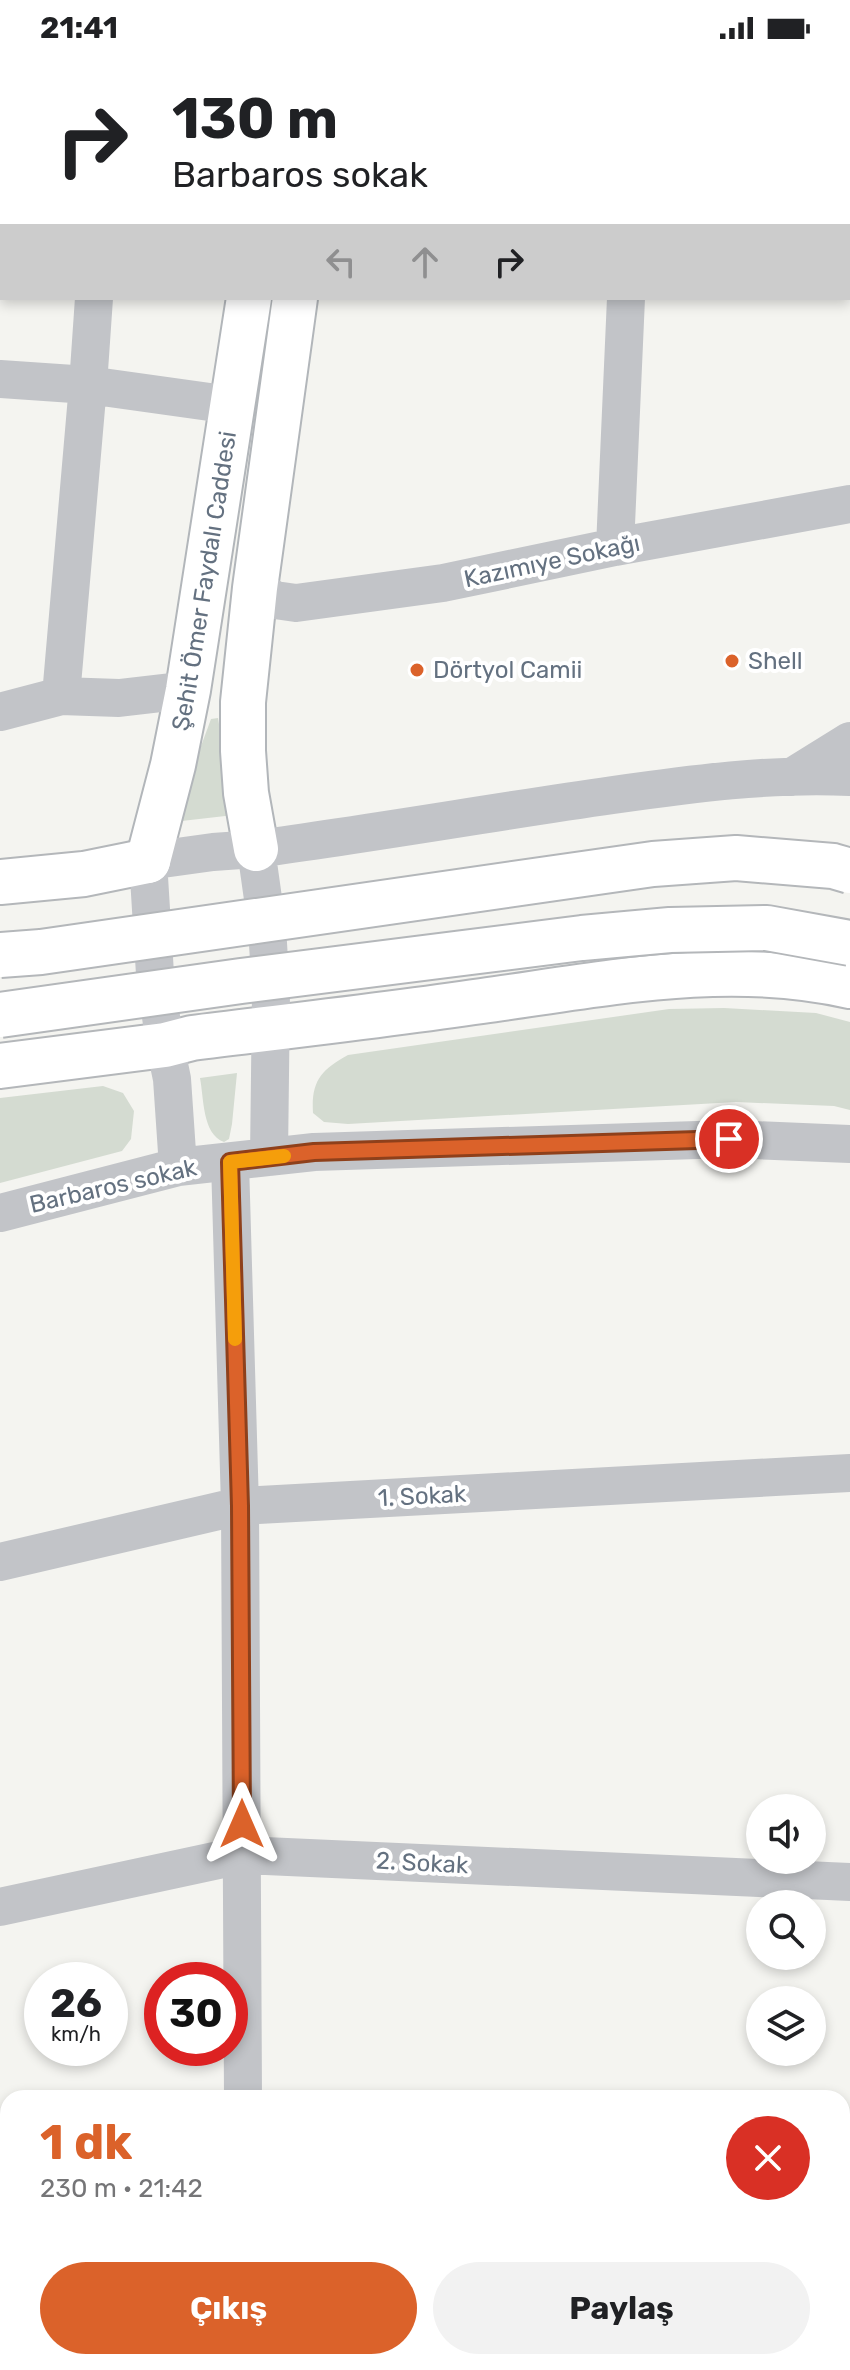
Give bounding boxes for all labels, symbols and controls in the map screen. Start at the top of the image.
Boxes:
text: 21:41 [40,10,118,46]
text: 130 m [172,86,338,152]
icon: right [40,88,144,192]
text: Barbaros sokak [172,153,428,196]
icon: left [319,240,363,284]
icon: ahead [403,240,447,284]
icon: right [487,240,531,284]
street label: Şehit Ömer Faydalı Caddesi [166,429,242,733]
street label: Kazımıye Sokağı [462,529,642,593]
place label: Shell [748,647,803,675]
marker: Shell [723,652,741,670]
place label: Dörtyol Camii [433,656,582,684]
marker: Dörtyol Camii [408,661,426,679]
pin [695,1105,763,1173]
icon: arrive [707,1117,751,1161]
street label: Barbaros sokak [27,1153,200,1219]
street label: 1. Sokak [377,1480,468,1512]
position arrow [200,1782,284,1866]
map controls [746,1794,826,2066]
button: sound [746,1794,826,1874]
street label: 2. Sokak [375,1847,470,1879]
button: search [746,1890,826,1970]
speed limit sign: 30 [144,1962,248,2066]
text: 26 [50,1980,102,2027]
button: layers [746,1986,826,2066]
text: km/h [51,2022,101,2046]
text: 1 dk [40,2114,132,2171]
button: close [726,2116,810,2200]
text: 230 m · 21:42 [40,2173,203,2204]
button: Çıkış [40,2262,417,2354]
button: Paylaş [433,2262,810,2354]

